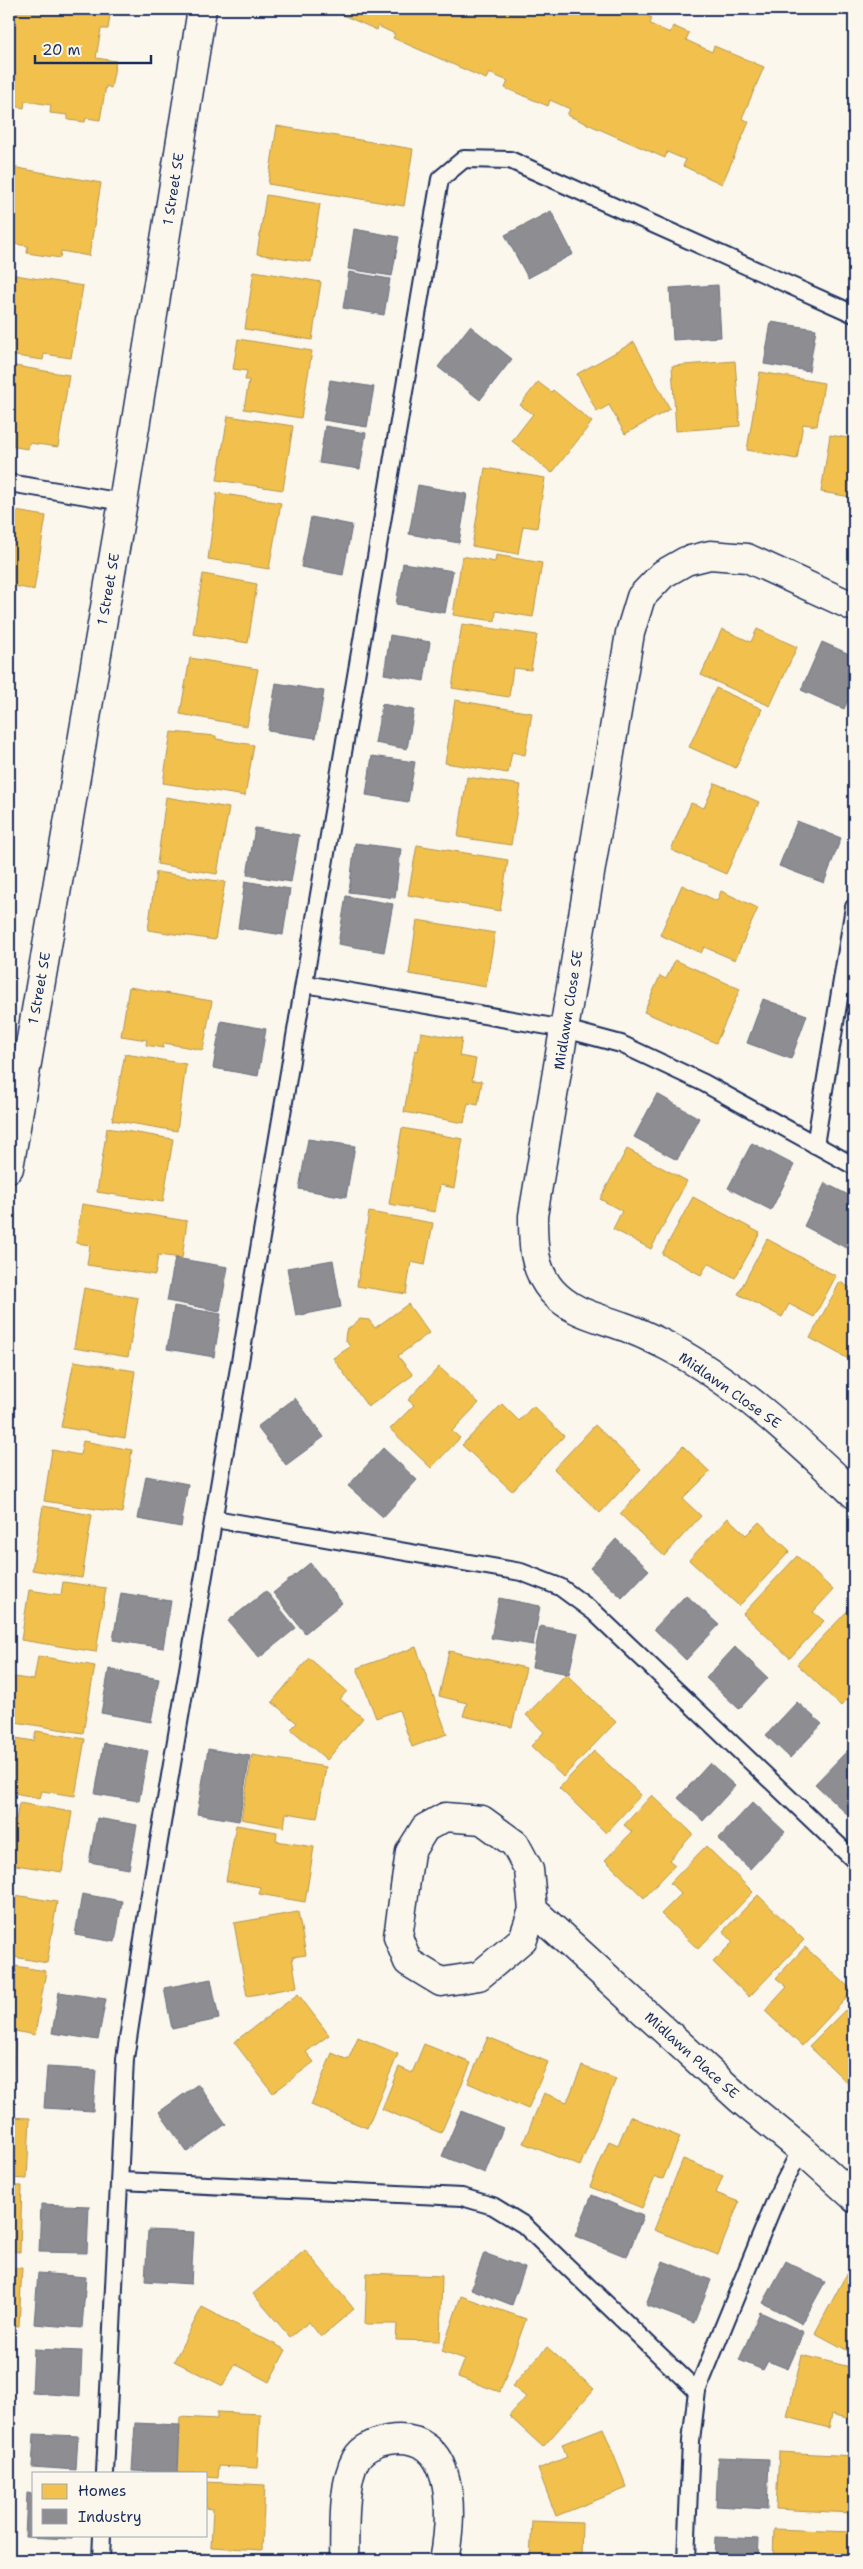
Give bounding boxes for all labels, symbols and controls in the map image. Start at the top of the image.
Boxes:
scale bar [35,32,151,64]
text: 20 m [42,40,81,60]
street label: 1 Street SE [158,151,188,226]
street label: 1 Street SE [93,551,123,627]
street label: Midlawn Close SE [550,949,586,1071]
street label: 1 Street SE [24,950,54,1026]
street label: Midlawn Close SE [675,1348,785,1432]
street label: Midlawn Place SE [641,2008,743,2102]
legend [32,2472,208,2536]
text: Homes [78,2481,126,2501]
text: Industry [78,2507,142,2527]

